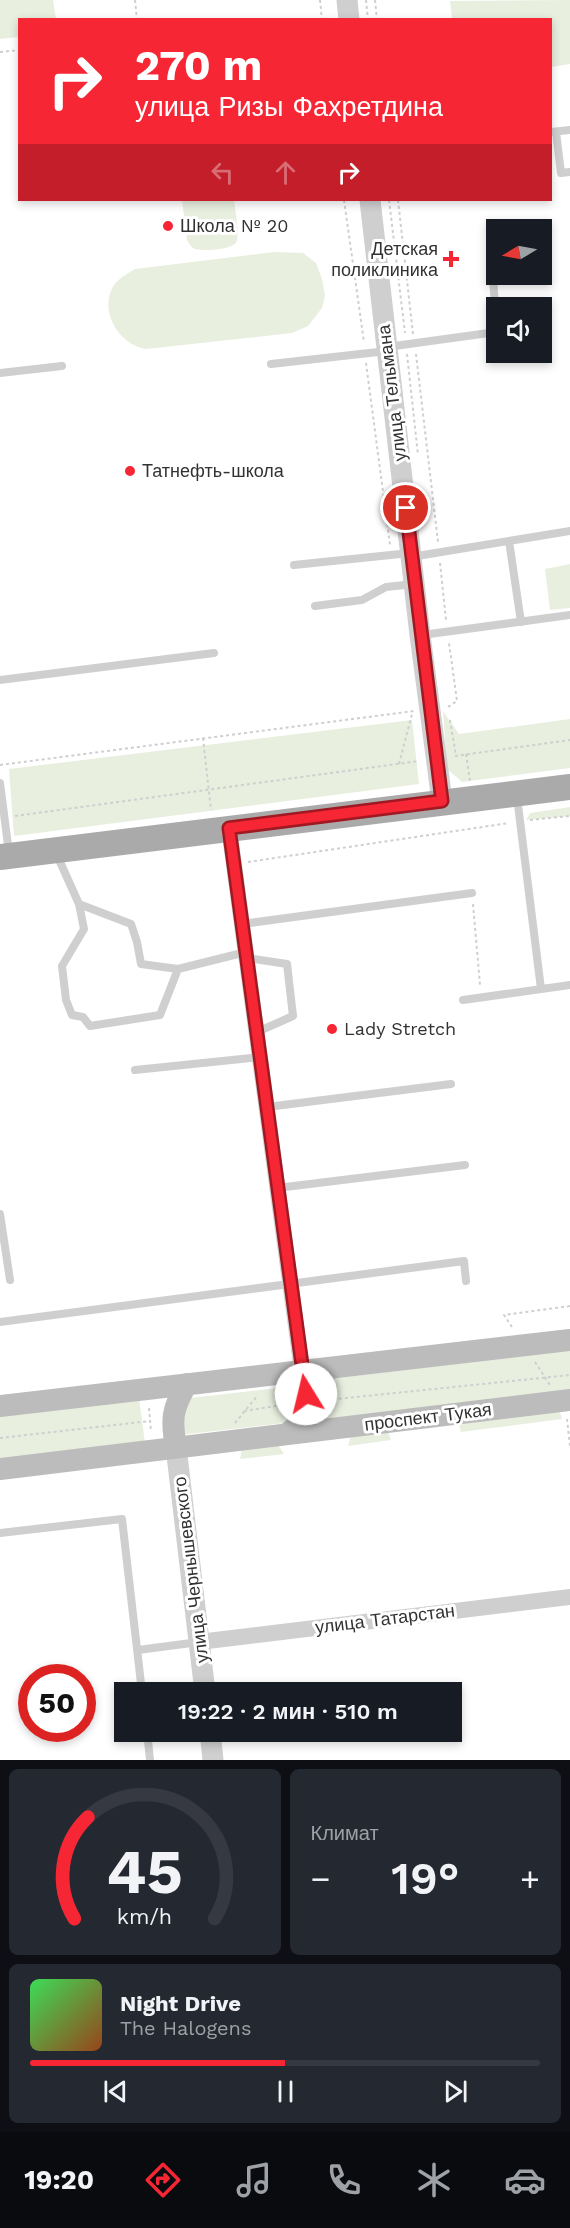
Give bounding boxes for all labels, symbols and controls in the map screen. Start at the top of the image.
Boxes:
text: 270 m [135,41,262,90]
icon: right [36,42,114,120]
text: улица Ризы Фахретдина [135,91,443,123]
icon: left [206,156,239,189]
icon: ahead [269,156,302,189]
icon: right [332,156,365,189]
place label: Школа № 20 [180,215,288,236]
marker: Школа № 20 [161,219,175,233]
north arrow [486,219,552,285]
map controls [486,219,552,363]
place label: Детская поликлиника [331,238,439,280]
marker: Детская поликлиника [442,250,460,268]
button: sound [486,297,552,363]
street label: улица Тельмана [373,323,410,462]
place label: Татнефть-школа [142,460,285,481]
marker: Татнефть-школа [123,464,137,478]
pin [380,482,431,533]
icon: arrive [389,491,422,524]
place label: Lady Stretch [344,1018,456,1039]
marker: Lady Stretch [325,1022,339,1036]
position arrow [274,1362,338,1426]
street label: проспект Тукая [363,1398,493,1435]
street label: улица Чернышевского [169,1476,212,1664]
street label: улица Татарстан [314,1600,456,1637]
speed limit sign: 50 [18,1664,96,1742]
text: 19:22 · 2 мин · 510 m [178,1699,398,1724]
text: Климат [311,1821,379,1845]
text: 45 [106,1835,183,1908]
text: 19° [391,1852,459,1905]
text: − [311,1859,330,1898]
text: + [520,1859,540,1898]
text: km/h [117,1904,172,1929]
text: Night Drive [120,1991,241,2016]
text: The Halogens [120,2016,252,2040]
icon: previous [99,2075,132,2108]
icon: pause [269,2075,302,2108]
icon: next [439,2075,472,2108]
icon: directions [142,2159,184,2201]
icon: music [233,2159,275,2201]
icon: phone [323,2159,365,2201]
icon: climate [413,2159,455,2201]
icon: car [504,2159,546,2201]
text: 19:20 [24,2164,94,2196]

